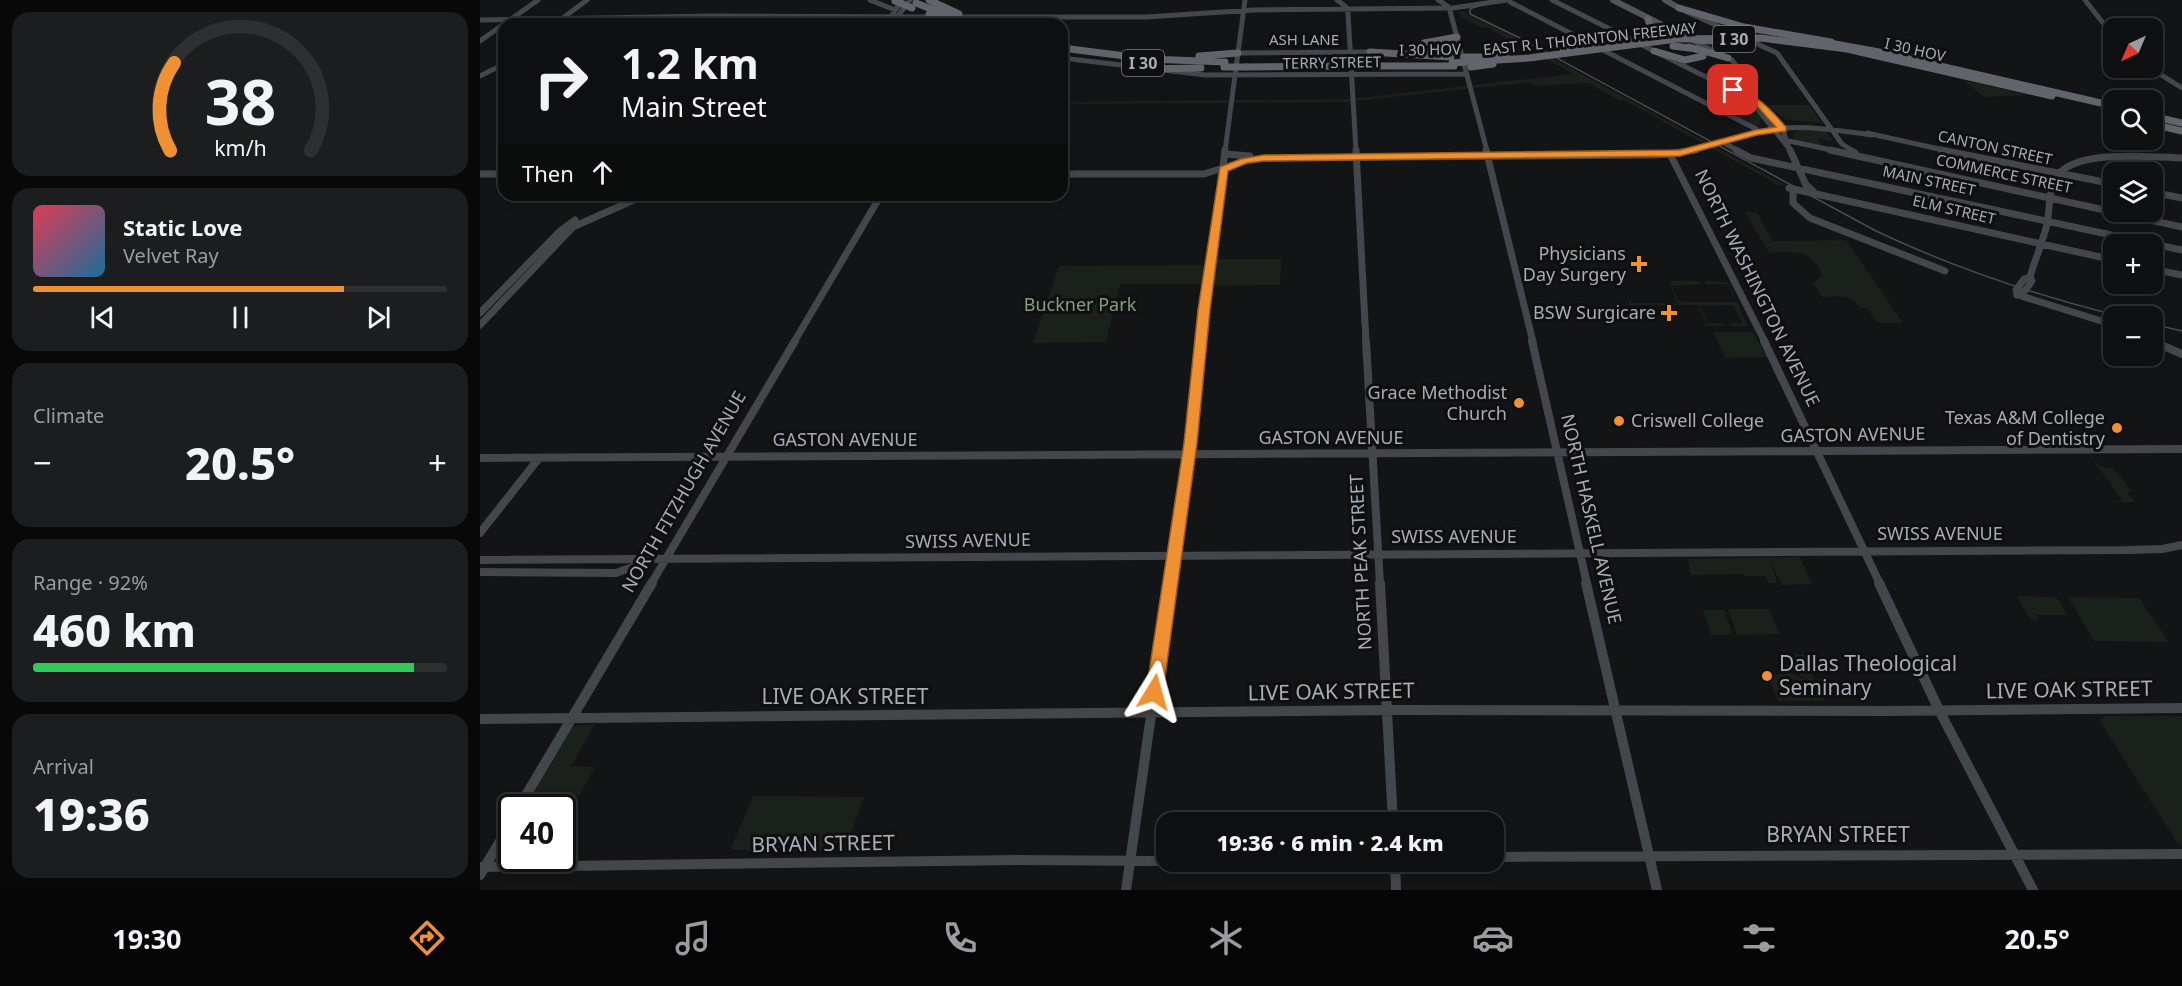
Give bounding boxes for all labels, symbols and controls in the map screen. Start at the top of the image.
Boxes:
street label: EAST R L THORNTON FREEWAY [1482,17,1698,59]
north arrow [2103,18,2163,78]
map controls [2103,18,2163,366]
road number: I 30 [1713,26,1755,52]
street label: ASH LANE [1269,29,1339,49]
street label: I 30 HOV [1883,32,1948,66]
text: 1.2 km [621,34,759,91]
street label: I 30 HOV [1399,38,1461,60]
icon: right [522,42,600,120]
road number: I 30 [1122,50,1164,76]
street label: TERRY STREET [1282,51,1382,73]
text: 38 [204,58,276,143]
pin [1707,64,1758,115]
icon: arrive [1716,73,1749,106]
text: Main Street [621,88,767,125]
button: search [2103,90,2163,150]
street label: CANTON STREET [1936,125,2055,169]
text: km/h [214,133,266,162]
street label: COMMERCE STREET [1934,149,2075,197]
icon: ahead [586,156,619,189]
text: Then [522,158,574,188]
street label: MAIN STREET [1881,160,1978,200]
button: layers [2103,162,2163,222]
street label: NORTH WASHINGTON AVENUE [1690,165,1826,410]
street label: ELM STREET [1911,190,1998,228]
text: Static Love [123,212,242,242]
button: + [2103,234,2163,294]
place label: Physicians Day Surgery [1523,241,1627,286]
text: Velvet Ray [123,242,219,269]
marker: Physicians Day Surgery [1630,255,1648,273]
park label: Buckner Park [1024,292,1137,316]
place label: BSW Surgicare [1533,300,1656,324]
icon: previous [86,301,119,334]
icon: pause [224,301,257,334]
icon: next [362,301,395,334]
marker: BSW Surgicare [1660,304,1678,322]
button: − [2103,306,2163,366]
place label: Grace Methodist Church [1367,380,1507,425]
street label: NORTH FITZHUGH AVENUE [616,386,751,597]
marker: Grace Methodist Church [1512,396,1526,410]
text: Climate [33,402,104,429]
place label: Texas A&M College of Dentistry [1945,405,2106,450]
place label: Criswell College [1631,408,1764,432]
street label: NORTH HASKELL AVENUE [1556,411,1628,626]
marker: Criswell College [1612,414,1626,428]
street label: GASTON AVENUE [1780,421,1926,447]
marker: Texas A&M College of Dentistry [2110,421,2124,435]
street label: GASTON AVENUE [1259,425,1404,449]
street label: GASTON AVENUE [773,427,918,451]
text: 20.5° [185,432,295,493]
text: − [33,440,52,485]
text: + [428,440,447,485]
street label: NORTH PEAK STREET [1343,473,1377,651]
street label: SWISS AVENUE [1877,521,2003,545]
street label: SWISS AVENUE [1391,524,1517,548]
street label: SWISS AVENUE [905,527,1031,553]
text: Range · 92% [33,569,148,596]
text: 460 km [33,599,196,660]
place label: Dallas Theological Seminary [1779,649,1957,701]
position arrow [1122,660,1186,724]
marker: Dallas Theological Seminary [1760,669,1774,683]
street label: LIVE OAK STREET [1985,674,2153,704]
street label: LIVE OAK STREET [1247,676,1415,706]
street label: LIVE OAK STREET [761,682,929,710]
text: Arrival [33,753,94,780]
text: 19:36 [33,783,150,844]
speed limit sign: 40 [498,794,576,872]
street label: BRYAN STREET [1766,820,1910,848]
text: 19:36 · 6 min · 2.4 km [1216,827,1444,857]
street label: BRYAN STREET [751,828,895,858]
icon: directions [406,917,448,959]
icon: music [672,917,714,959]
icon: phone [939,917,981,959]
icon: climate [1205,917,1247,959]
icon: car [1472,917,1514,959]
icon: filters [1738,917,1780,959]
text: 19:30 [112,920,182,957]
text: 20.5° [2004,920,2070,957]

